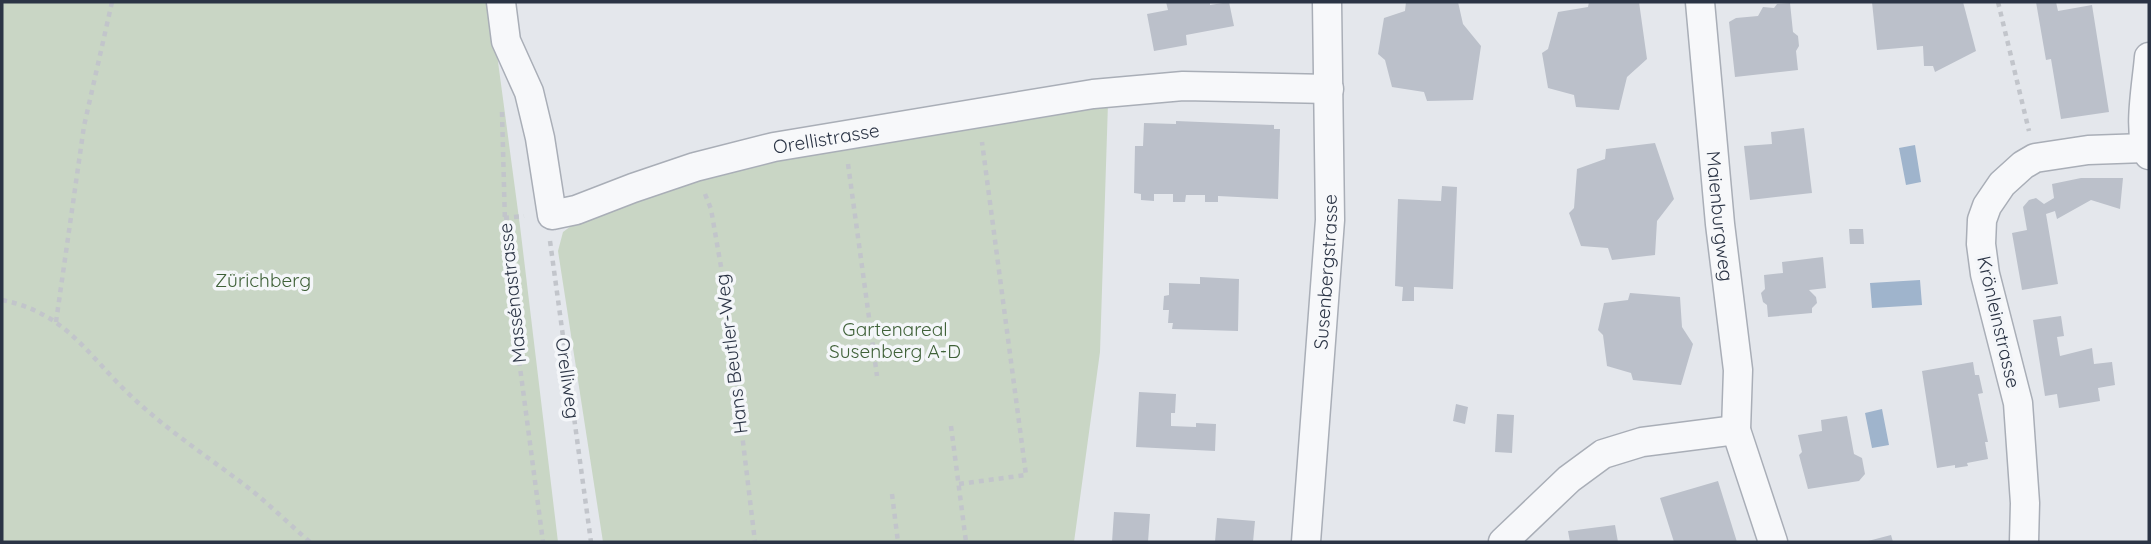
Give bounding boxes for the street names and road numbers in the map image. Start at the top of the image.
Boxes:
street label: Orellistrasse [771,118,881,159]
street label: Maienburgweg [1701,150,1739,283]
street label: Susenbergstrasse [1308,194,1342,350]
street label: Massénastrasse [493,222,531,364]
street label: Krönleinstrasse [1972,254,2026,390]
street label: Hans Beutler-Weg [709,273,753,435]
street label: Orelliweg [550,336,586,420]

